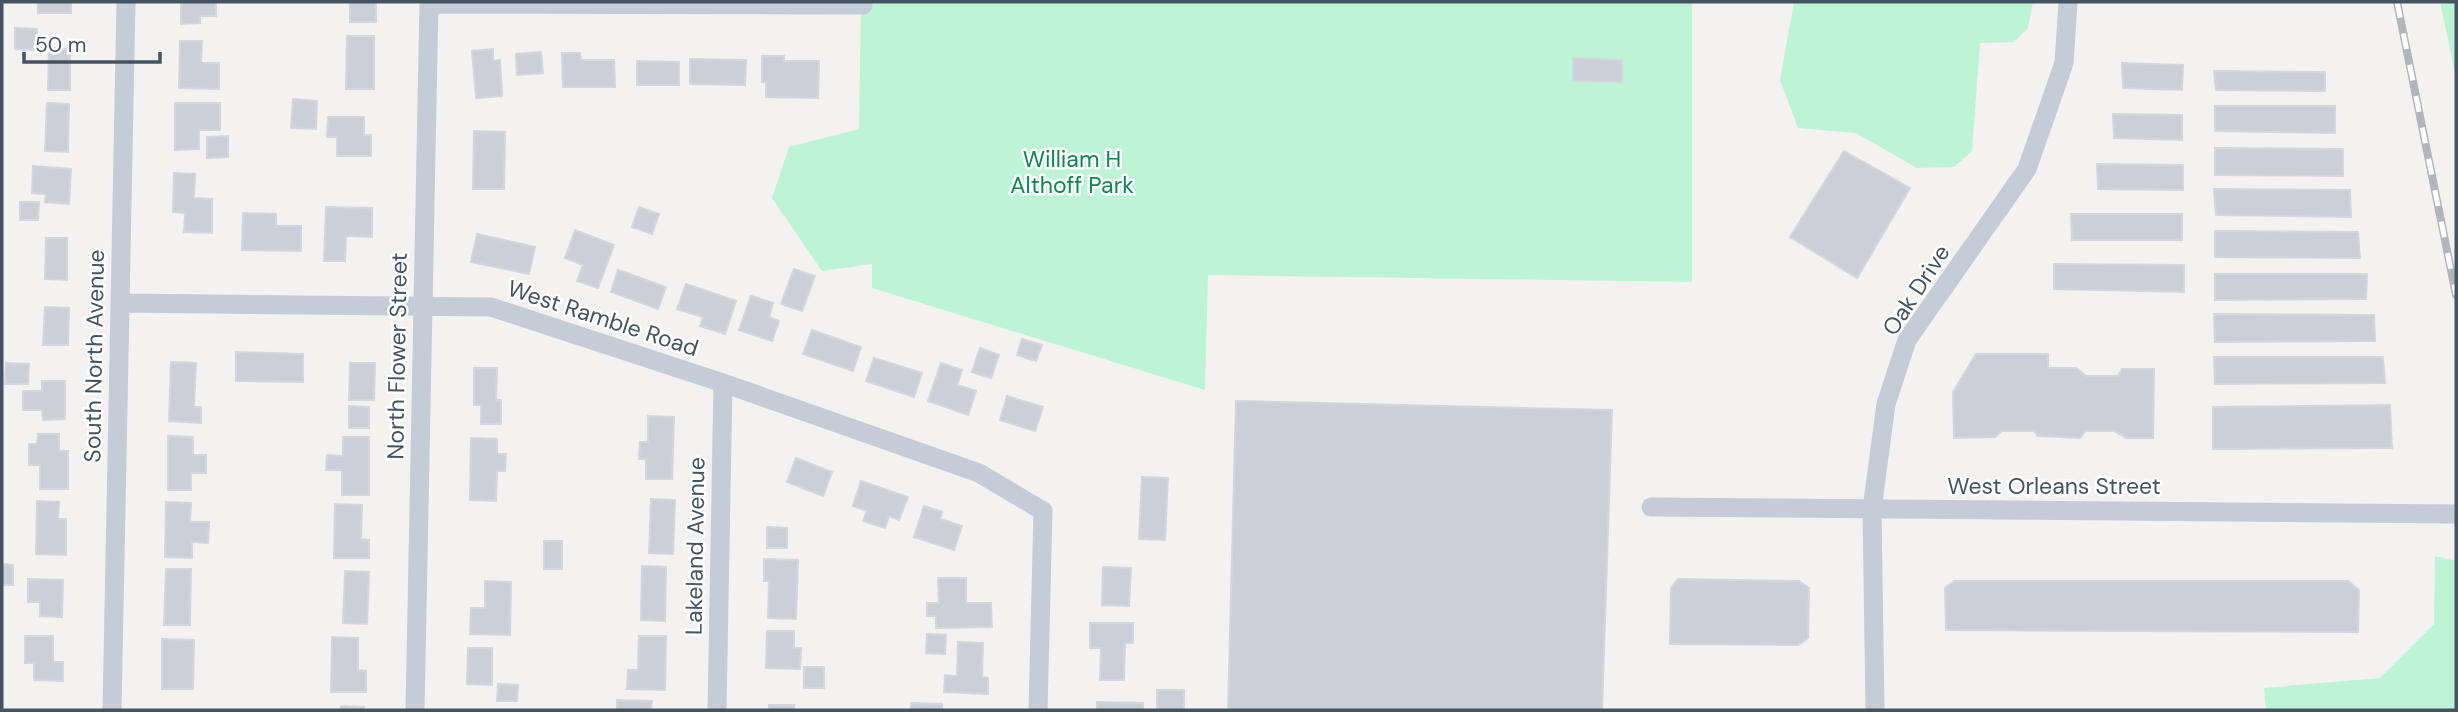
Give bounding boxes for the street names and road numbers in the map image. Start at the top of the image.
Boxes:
street label: Oak Drive [1876,239,1956,341]
street label: South North Avenue [77,249,111,463]
street label: North Flower Street [380,252,414,460]
street label: West Ramble Road [504,273,702,363]
street label: Lakeland Avenue [678,457,712,635]
street label: West Orleans Street [1947,471,2161,501]

